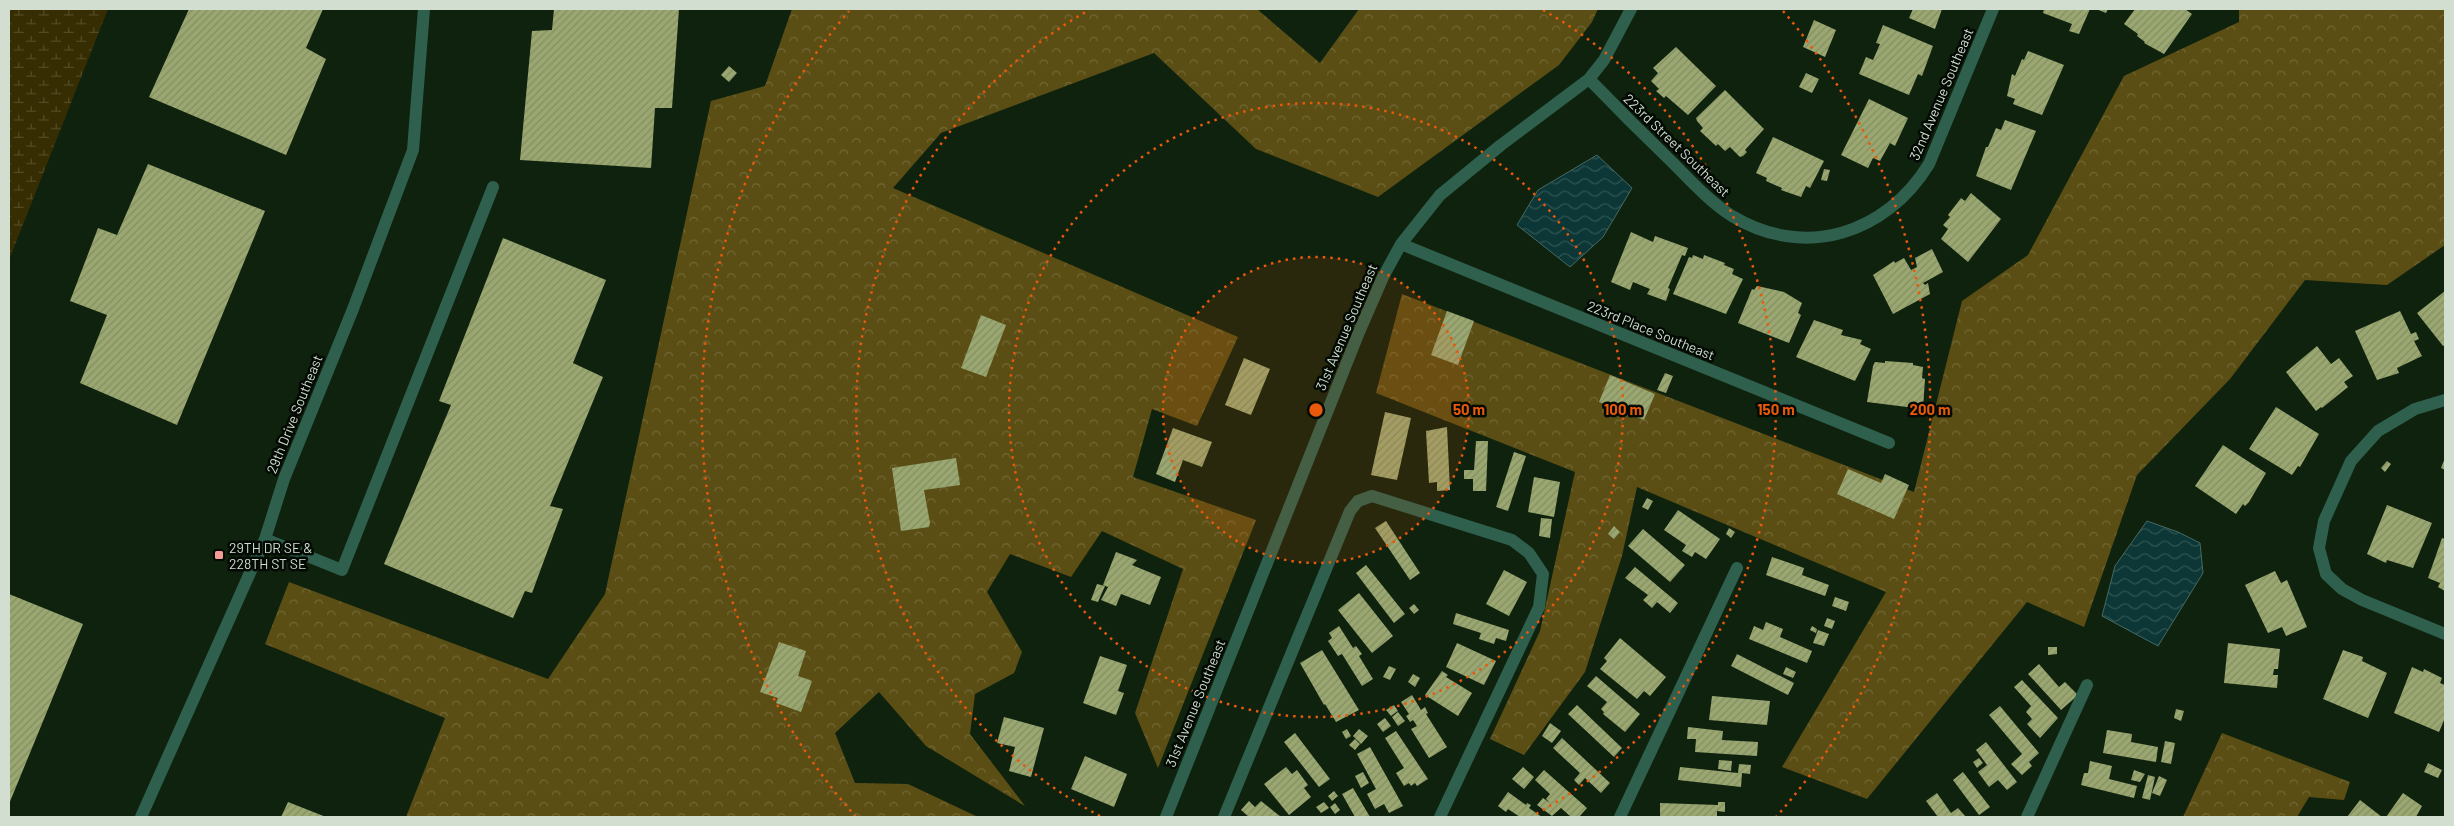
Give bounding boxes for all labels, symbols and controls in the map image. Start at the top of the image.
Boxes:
street label: 32nd Avenue Southeast [1905,25,1977,163]
street label: 223rd Street Southeast [1620,90,1734,200]
street label: 31st Avenue Southeast [1312,261,1380,393]
street label: 223rd Place Southeast [1585,297,1717,363]
street label: 29th Drive Southeast [262,352,326,476]
text: 50 m [1453,400,1485,418]
text: 100 m [1604,400,1642,418]
text: 150 m [1757,400,1795,418]
text: 200 m [1909,400,1951,418]
centre of rings [1307,401,1325,419]
place label: 29TH DR SE & 228TH ST SE [229,539,312,572]
marker: 29TH DR SE & 228TH ST SE [213,549,225,561]
street label: 31st Avenue Southeast [1162,637,1228,769]

